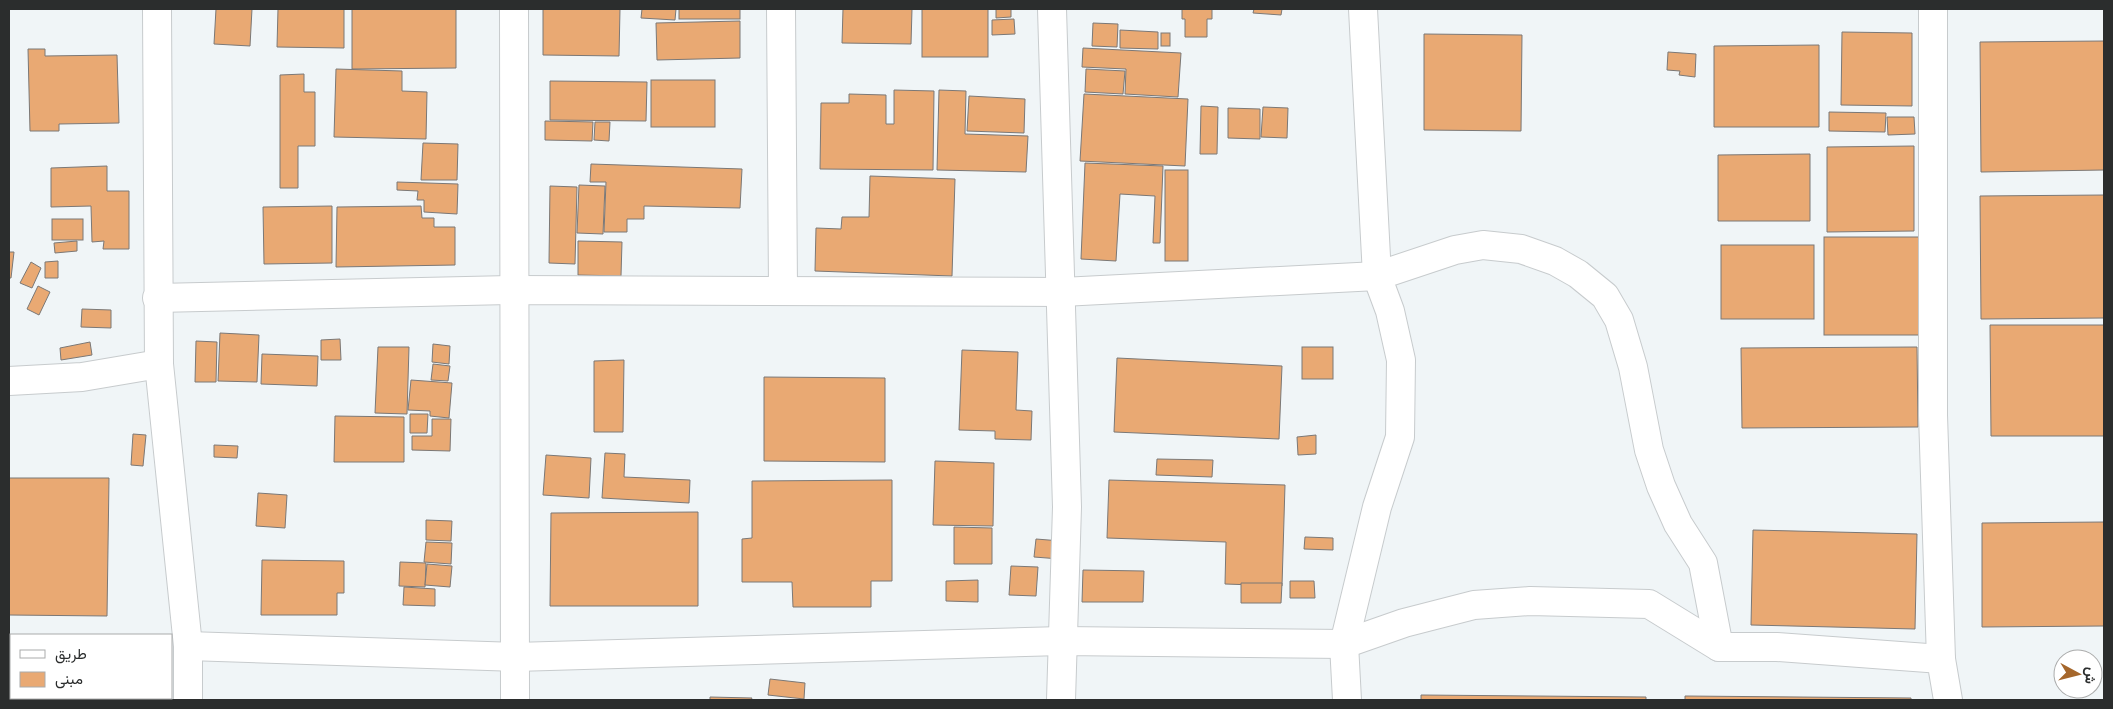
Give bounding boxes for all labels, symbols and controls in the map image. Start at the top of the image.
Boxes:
legend [10,634,172,699]
text: طريق [55,643,87,664]
north arrow [2053,649,2103,699]
text: ش [2081,666,2102,685]
text: مبنى [55,668,83,689]

